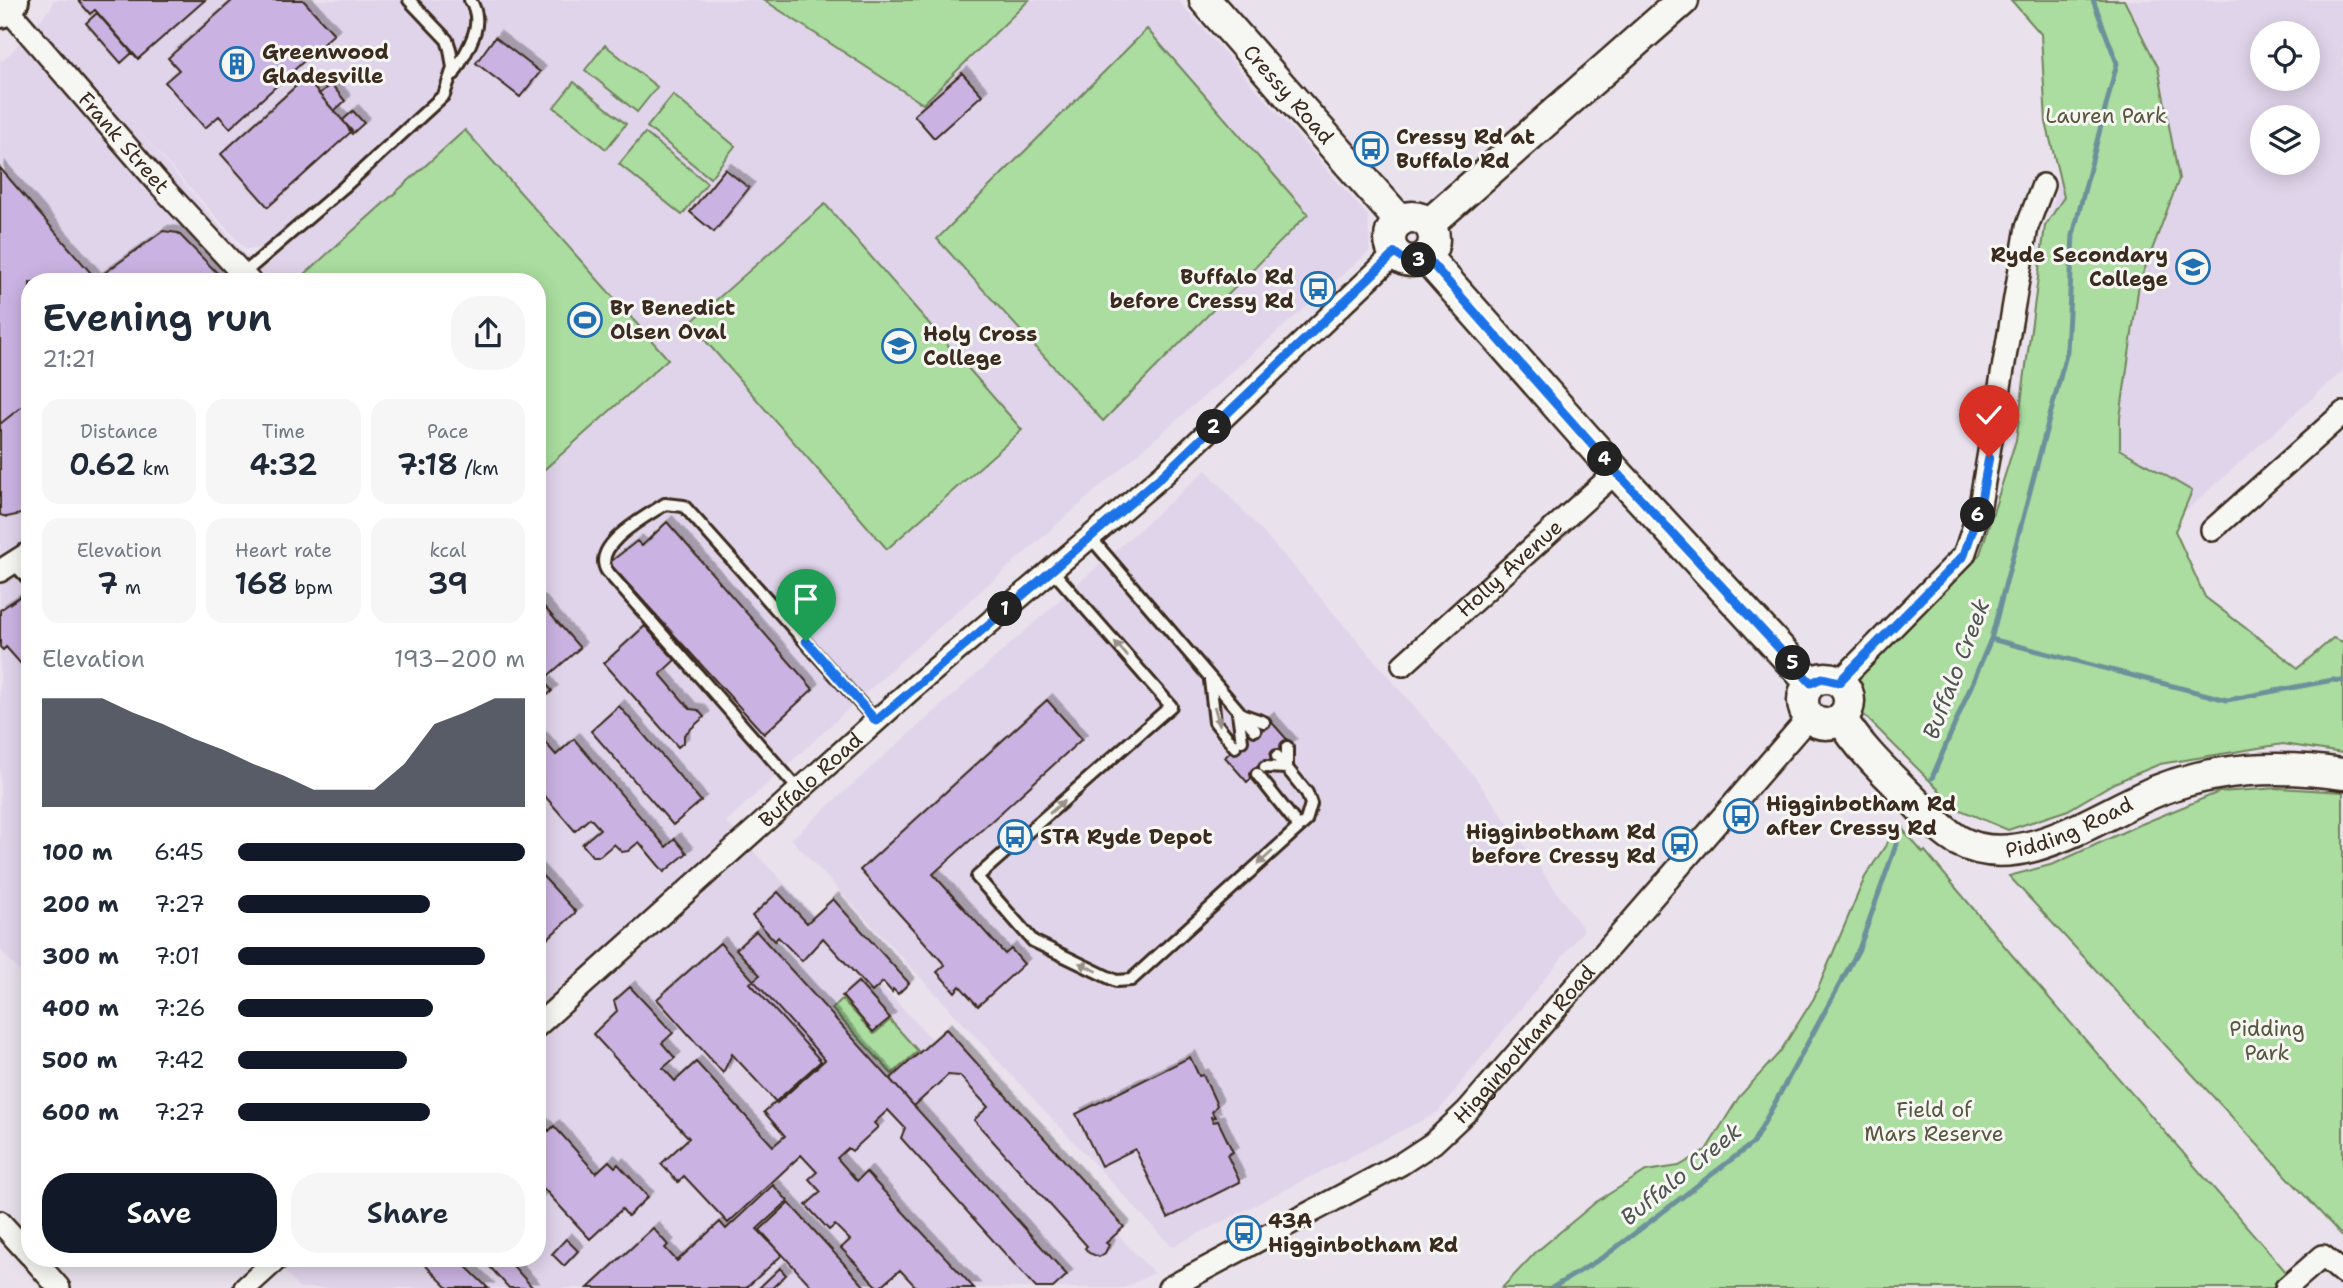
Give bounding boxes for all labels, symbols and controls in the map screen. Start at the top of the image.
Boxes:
map controls [2250,21,2320,175]
button: locate [2250,21,2320,91]
place label: Greenwood Gladesville [262,38,389,90]
street label: Cressy Road [1237,39,1340,150]
building icon: Greenwood Gladesville [218,45,256,83]
street label: Frank Street [72,86,175,200]
park label: Lauren Park [2045,102,2167,130]
button: layers [2250,105,2320,175]
place label: Cressy Rd at Buffalo Rd [1396,123,1535,175]
bus stop icon: Cressy Rd at Buffalo Rd [1352,130,1390,168]
place label: Ryde Secondary College [1991,241,2168,293]
pin: 3 [1402,243,1436,278]
text: 3 [1412,247,1425,272]
school or university icon: Ryde Secondary College [2174,248,2212,286]
place label: Buffalo Rd before Cressy Rd [1110,263,1294,315]
bus stop icon: Buffalo Rd before Cressy Rd [1299,270,1337,308]
text: Evening run [42,292,272,343]
place label: Br Benedict Olsen Oval [610,294,735,346]
button: share [451,296,525,370]
sports icon: Br Benedict Olsen Oval [566,301,604,339]
place label: Holy Cross College [923,320,1037,372]
school or university icon: Holy Cross College [880,327,918,365]
text: 21:21 [42,344,96,374]
pin [1959,385,2019,457]
icon: check [1970,396,2008,434]
pin: 2 [1196,410,1232,444]
text: 2 [1207,414,1220,439]
text: Distance [80,419,158,444]
text: Time [262,419,305,444]
text: Pace [427,419,469,444]
pin: 4 [1588,442,1622,476]
text: 0.62 [69,444,136,485]
text: 4:32 [249,444,318,485]
text: 7:18 [397,444,458,485]
text: 4 [1598,446,1611,471]
text: km [136,456,169,481]
text: /km [458,456,499,481]
pin: 6 [1960,498,1996,532]
text: 6 [1971,502,1984,527]
street label: Holly Avenue [1451,513,1568,623]
text: Elevation [77,538,162,563]
text: Heart rate [235,538,332,563]
text: kcal [429,538,466,563]
text: 7 [97,563,118,604]
text: 168 [234,563,288,604]
text: 39 [427,563,468,604]
pin [776,569,836,641]
text: m [118,575,141,600]
text: bpm [288,575,333,600]
icon: arrive [787,580,825,618]
pin: 1 [988,592,1023,626]
water label: Buffalo Creek [1915,594,1997,744]
text: 1 [1000,596,1009,621]
one-way arrow [1114,641,1130,658]
text: Elevation [42,644,145,674]
text: 193–200 m [394,644,525,674]
pin: 5 [1776,646,1811,680]
text: 5 [1787,650,1798,675]
one-way arrow [1212,706,1222,727]
street label: Buffalo Road [753,726,869,834]
place label: Higginbotham Rd after Cressy Rd [1766,790,1956,842]
street label: Pidding Road [2004,790,2138,865]
bus stop icon: Higginbotham Rd after Cressy Rd [1722,797,1760,835]
one-way arrow [1048,799,1066,815]
bus stop icon: STA Ryde Depot [996,818,1034,856]
place label: Higginbotham Rd before Cressy Rd [1466,818,1656,870]
place label: STA Ryde Depot [1040,823,1213,851]
bus stop icon: Higginbotham Rd before Cressy Rd [1661,825,1699,863]
text: 100 m [42,837,113,867]
text: 6:45 [154,837,204,867]
one-way arrow [1257,850,1274,866]
text: 200 m [42,889,119,919]
text: 7:27 [154,889,205,919]
text: 300 m [42,941,119,971]
text: 7:01 [154,941,200,971]
street label: Higginbotham Road [1448,959,1602,1130]
one-way arrow [1078,961,1098,973]
text: 400 m [42,993,119,1023]
text: 7:26 [154,993,206,1023]
park label: Pidding Park [2229,1015,2305,1067]
text: 500 m [42,1045,117,1075]
text: 7:42 [154,1045,205,1075]
park label: Field of Mars Reserve [1864,1096,2004,1148]
text: 600 m [42,1097,119,1127]
text: 7:27 [154,1097,205,1127]
water label: Buffalo Creek [1614,1116,1748,1232]
button: Save [42,1173,277,1253]
button: Share [291,1173,525,1253]
place label: 43A Higginbotham Rd [1268,1207,1458,1259]
bus stop icon: 43A Higginbotham Rd [1225,1214,1263,1252]

